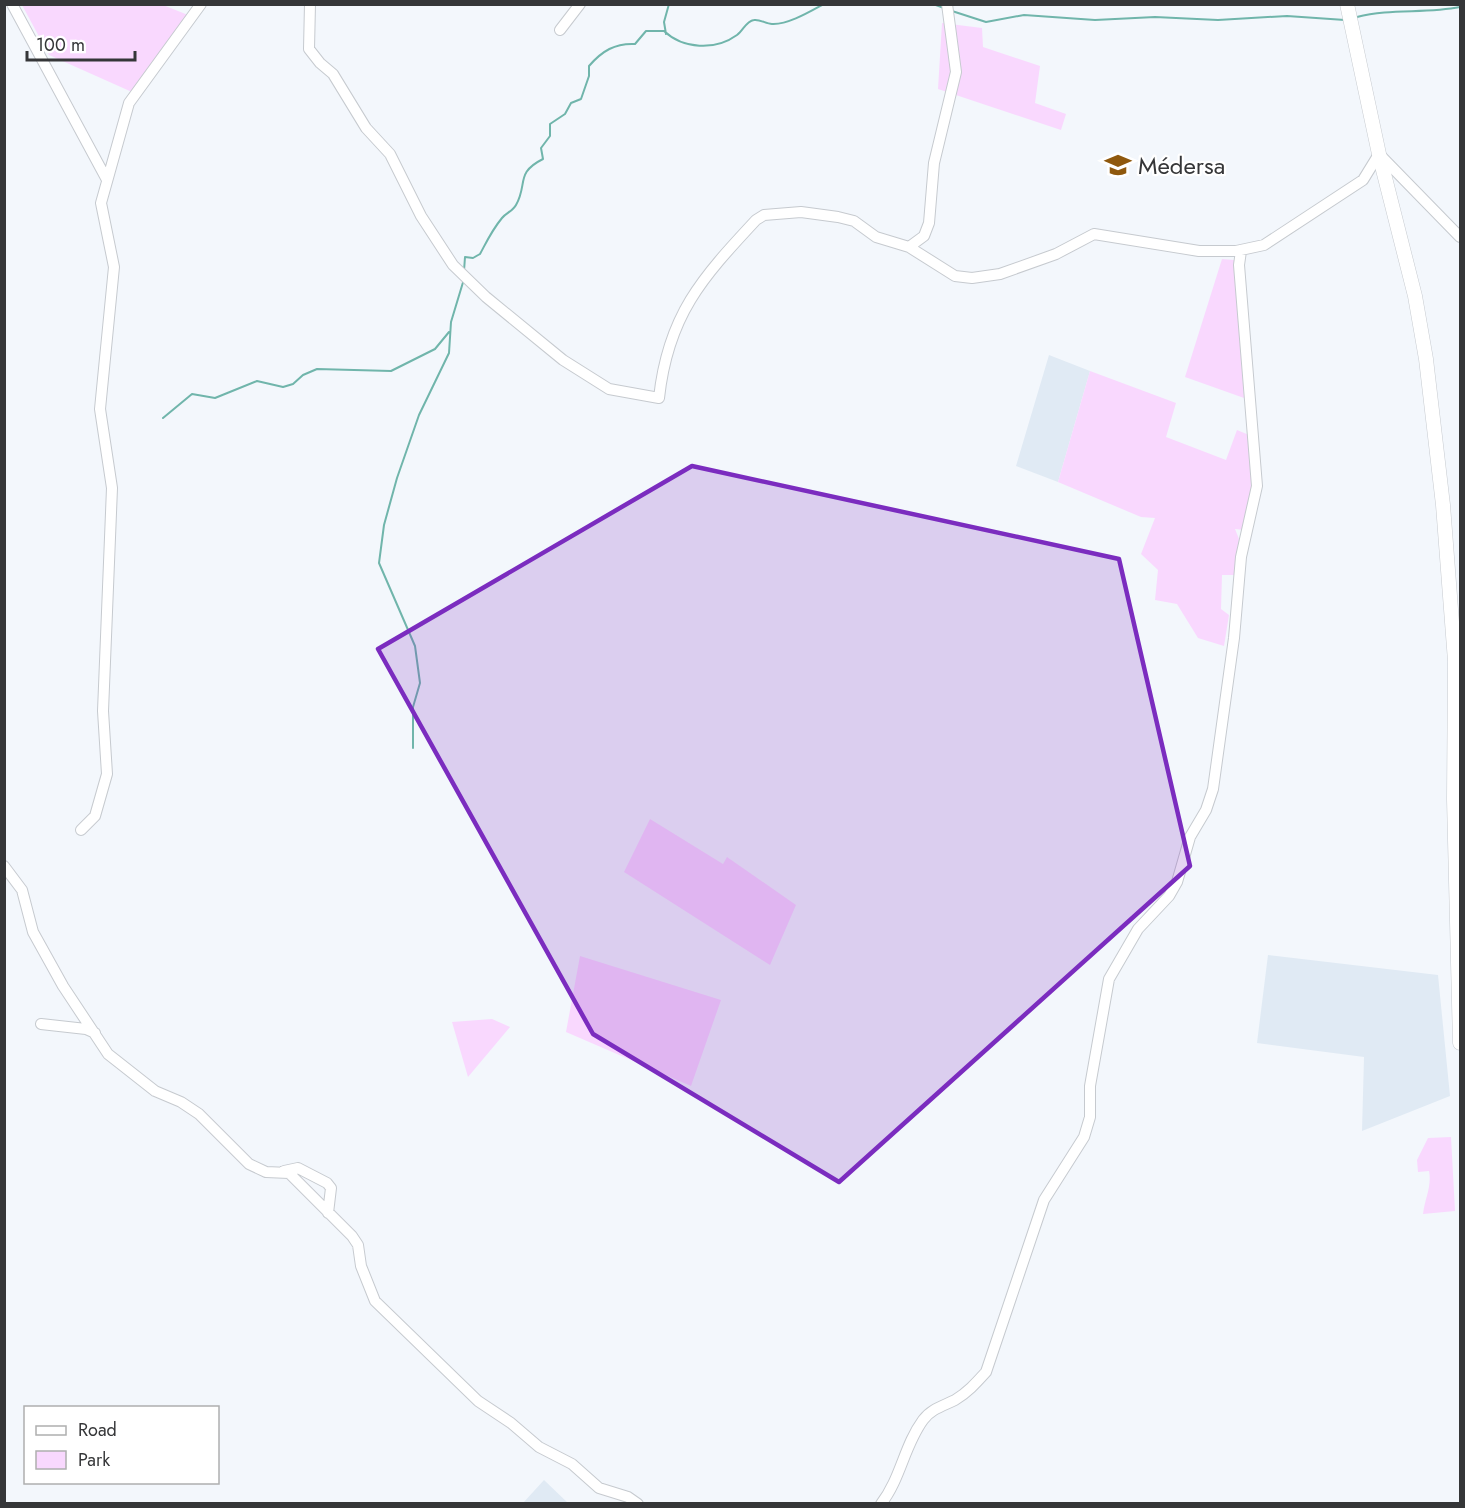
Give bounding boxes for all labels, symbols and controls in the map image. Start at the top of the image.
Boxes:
scale bar [27,24,135,62]
text: 100 m [36,32,85,58]
place label: Médersa [1138,148,1225,183]
school or university icon: Médersa [1103,150,1133,180]
legend [24,1406,219,1484]
text: Road [78,1417,117,1443]
text: Park [78,1447,110,1473]

